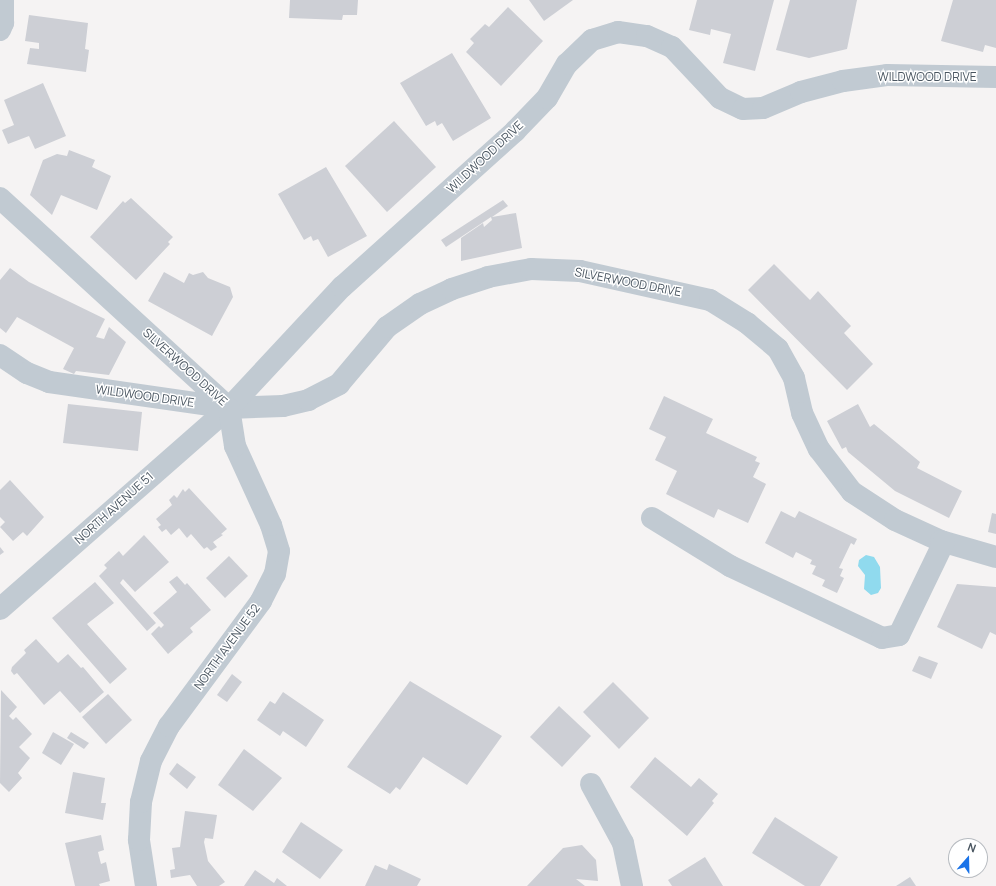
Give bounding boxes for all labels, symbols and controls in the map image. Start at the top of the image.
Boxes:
street label: WILDWOOD DRIVE [877,70,977,84]
street label: WILDWOOD DRIVE [444,118,526,196]
street label: SILVERWOOD DRIVE [573,265,683,299]
street label: SILVERWOOD DRIVE [140,325,230,409]
street label: WILDWOOD DRIVE [95,382,195,410]
street label: NORTH AVENUE 51 [72,469,156,547]
street label: NORTH AVENUE 52 [191,601,263,693]
north arrow [948,838,988,878]
text: N [966,839,978,856]

